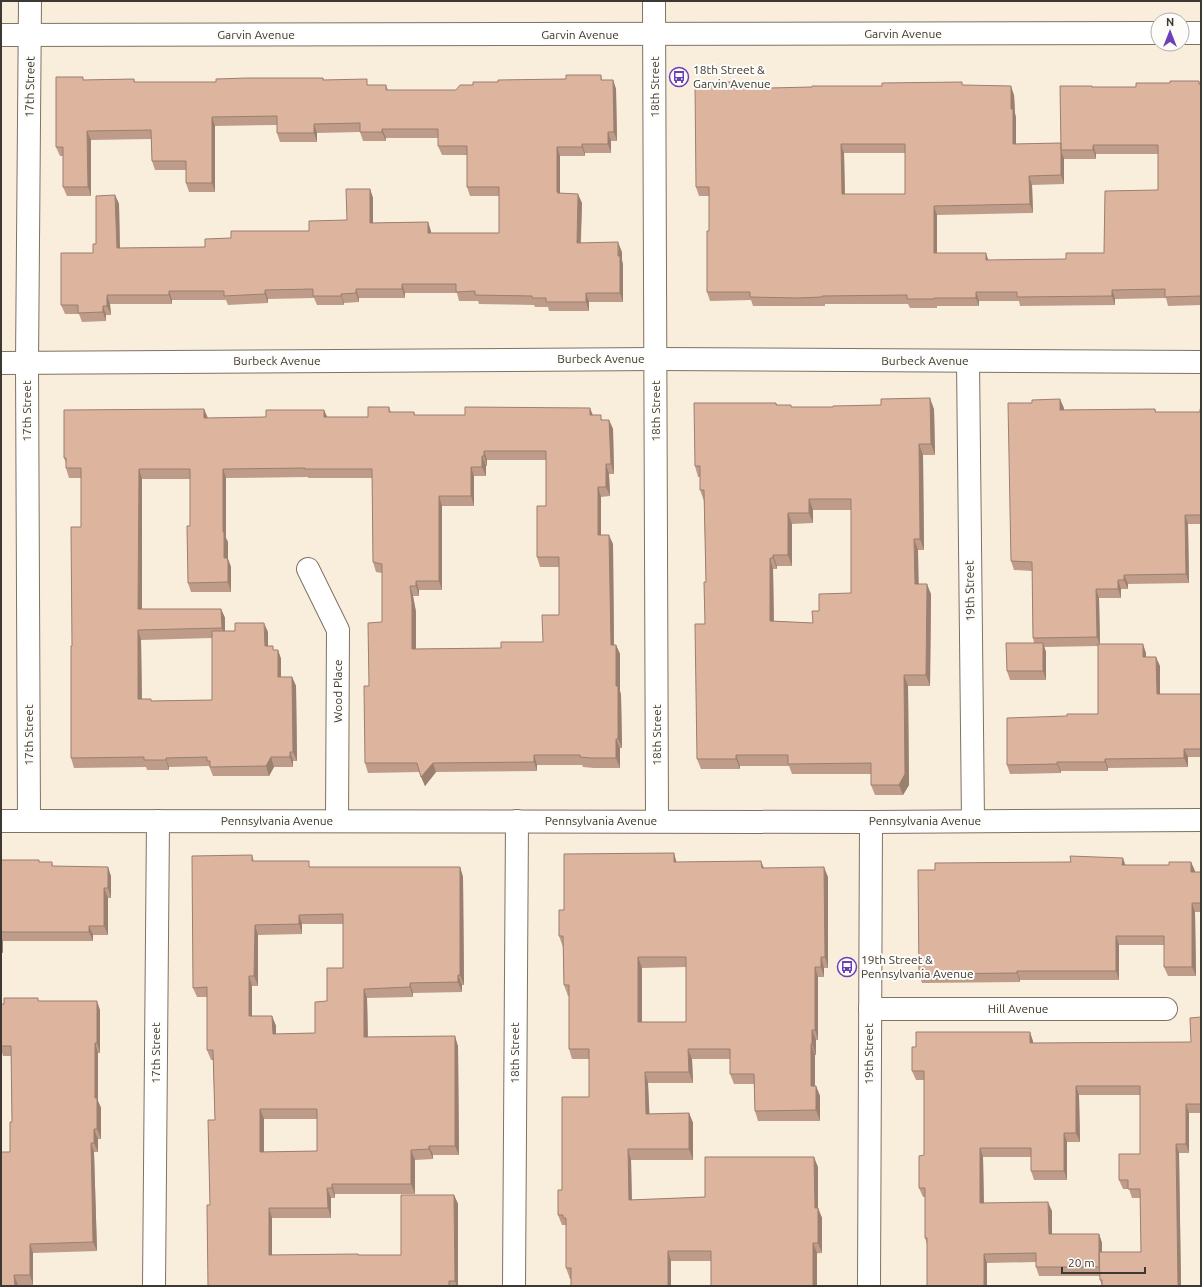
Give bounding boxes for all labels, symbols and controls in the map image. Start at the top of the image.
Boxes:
north arrow [1150,12,1190,52]
text: N [1166,16,1174,28]
street label: Garvin Avenue [864,27,942,40]
street label: Garvin Avenue [217,28,295,41]
street label: Garvin Avenue [541,28,619,41]
street label: 17th Street [22,56,37,118]
street label: 18th Street [648,56,661,118]
place label: 18th Street & Garvin Avenue [693,63,771,90]
bus stop icon: 18th Street & Garvin Avenue [668,66,690,88]
street label: Burbeck Avenue [557,352,645,365]
street label: Burbeck Avenue [233,354,321,367]
street label: Burbeck Avenue [881,354,969,367]
street label: 17th Street [20,380,33,442]
street label: 18th Street [649,380,662,442]
street label: 19th Street [962,560,977,622]
street label: Wood Place [331,659,344,723]
street label: 17th Street [22,704,35,766]
street label: 18th Street [650,704,663,766]
street label: Pennsylvania Avenue [221,814,333,827]
street label: Pennsylvania Avenue [545,814,657,827]
street label: Pennsylvania Avenue [869,814,981,827]
place label: 19th Street & Pennsylvania Avenue [861,953,974,980]
bus stop icon: 19th Street & Pennsylvania Avenue [836,956,858,978]
street label: Hill Avenue [988,1002,1048,1015]
street label: 17th Street [149,1022,162,1084]
street label: 18th Street [508,1022,521,1084]
street label: 19th Street [862,1023,875,1085]
scale bar [1062,1249,1145,1275]
text: 20 m [1068,1256,1095,1269]

